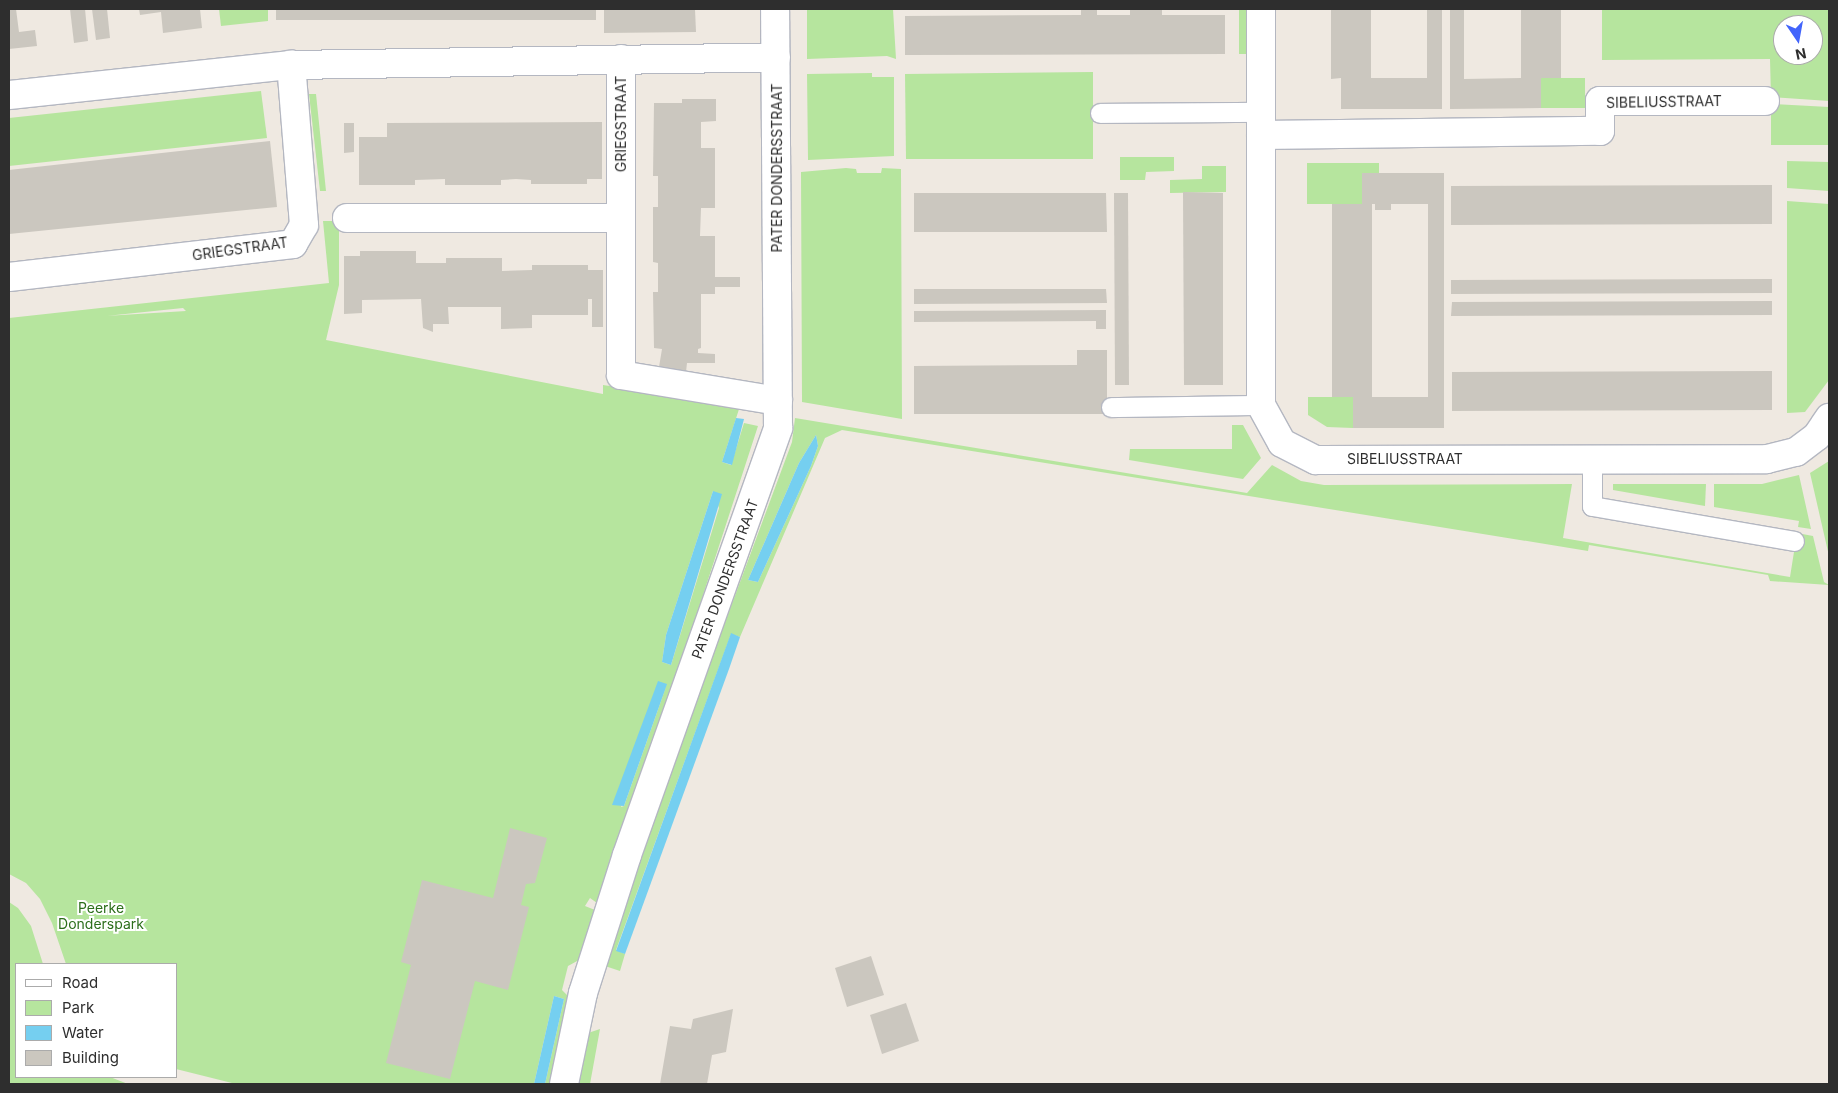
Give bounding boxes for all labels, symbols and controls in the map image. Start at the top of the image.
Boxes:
north arrow [1773,15,1823,65]
text: N [1794,45,1808,64]
street label: GRIEGSTRAAT [613,76,629,172]
street label: PATER DONDERSSTRAAT [769,83,785,253]
street label: SIBELIUSSTRAAT [1606,93,1722,111]
street label: GRIEGSTRAAT [191,234,289,264]
street label: SIBELIUSSTRAAT [1347,451,1463,467]
street label: PATER DONDERSSTRAAT [688,497,762,661]
park label: Peerke Donderspark [58,900,144,932]
legend [15,963,178,1078]
text: Road [62,973,98,992]
text: Park [62,998,94,1017]
text: Water [62,1023,104,1042]
text: Building [62,1048,119,1067]

